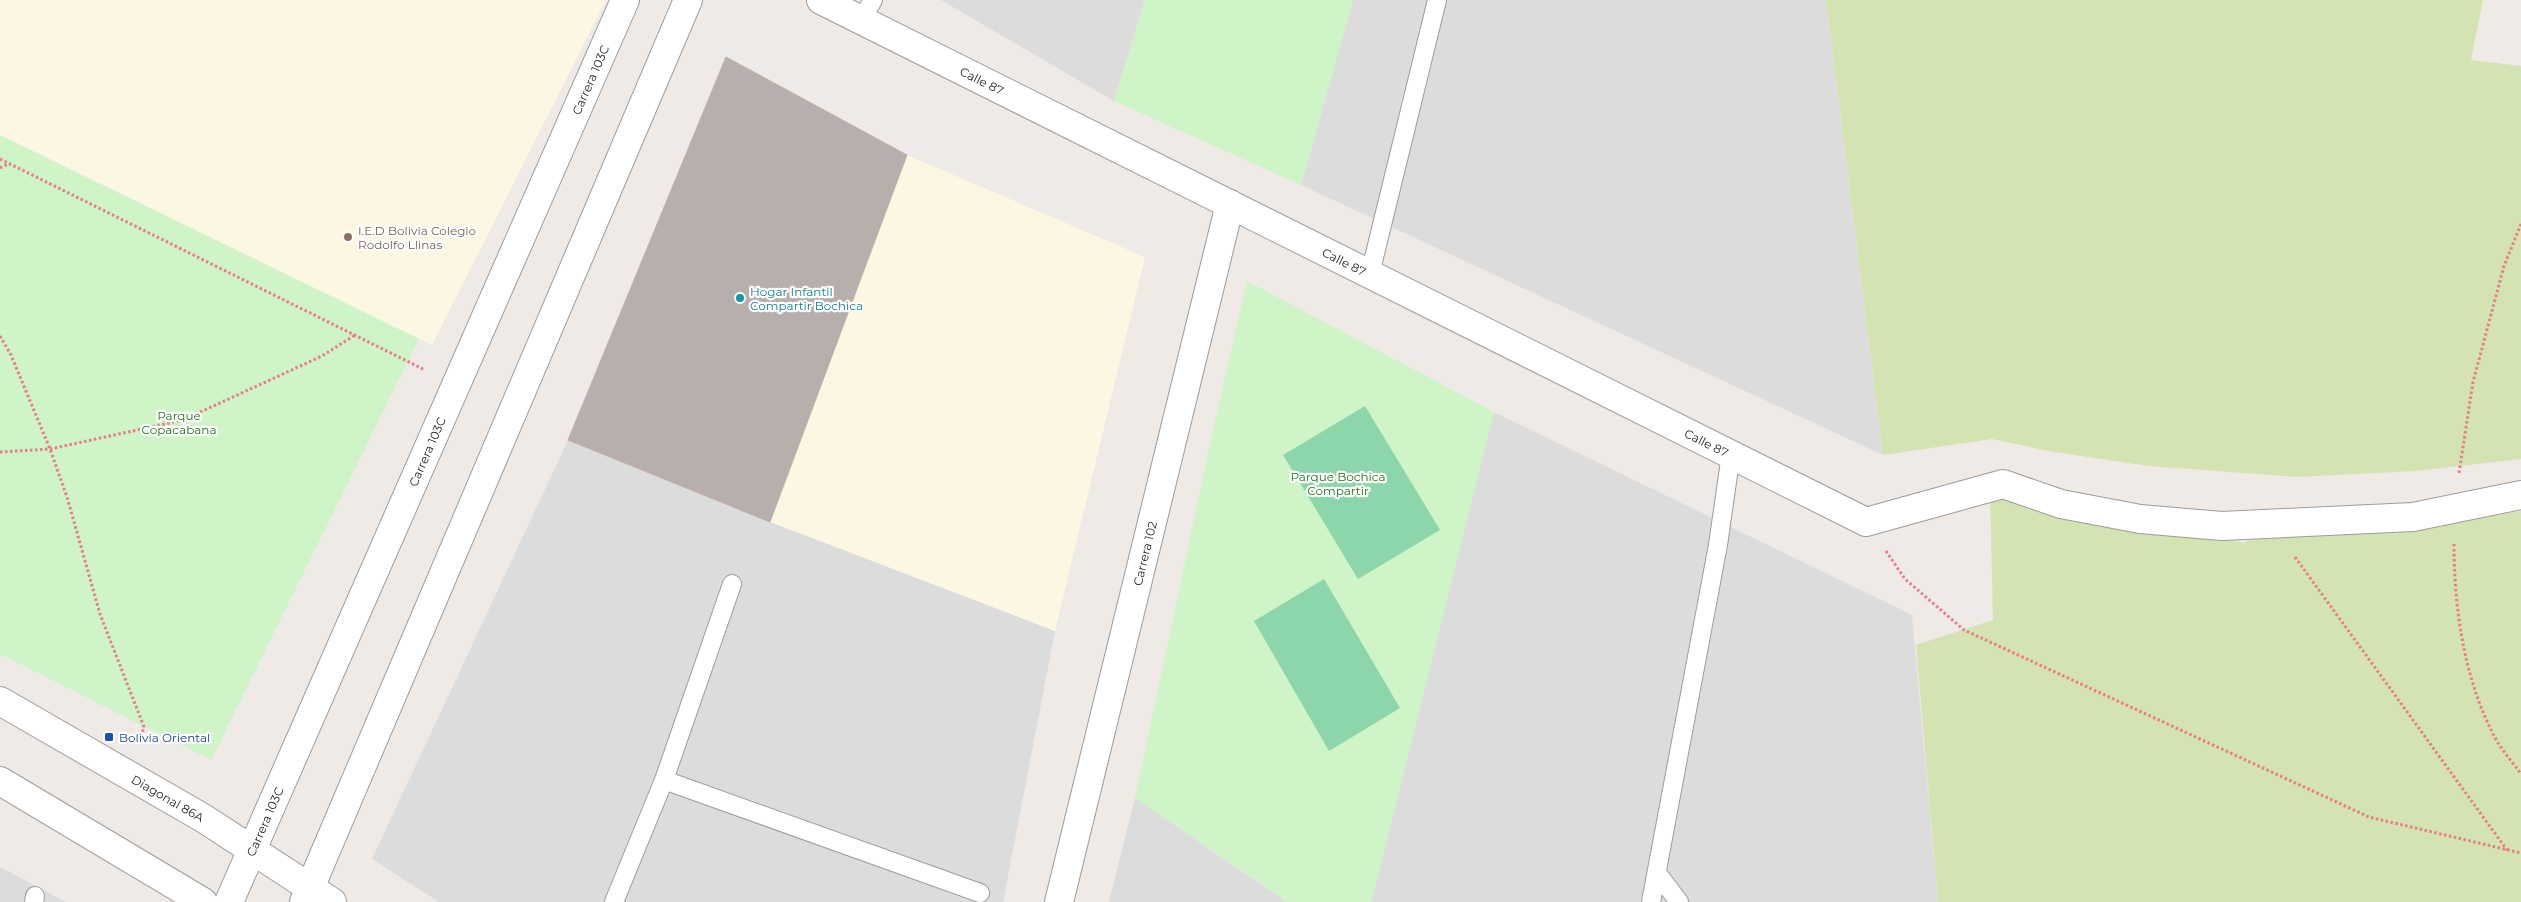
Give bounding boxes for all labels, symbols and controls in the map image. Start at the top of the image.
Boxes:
street label: Carrera 103C [568,42,612,117]
street label: Calle 87 [958,63,1006,98]
place label: I.E.D Bolivia Colegio Rodolfo Llinas [358,223,476,252]
marker: I.E.D Bolivia Colegio Rodolfo Llinas [342,231,354,243]
street label: Calle 87 [1320,244,1369,279]
place label: Hogar Infantil Compartir Bochica [750,284,863,313]
marker: Hogar Infantil Compartir Bochica [734,292,746,304]
park label: Parque Copacabana [141,408,217,437]
street label: Carrera 103C [405,414,449,488]
street label: Calle 87 [1682,425,1731,460]
park label: Parque Bochica Compartir [1290,469,1386,498]
street label: Carrera 102 [1129,519,1160,587]
place label: Bolivia Oriental [119,730,210,745]
marker: Bolivia Oriental [103,731,115,743]
street label: Diagonal 86A [129,771,207,825]
street label: Carrera 103C [243,784,286,858]

